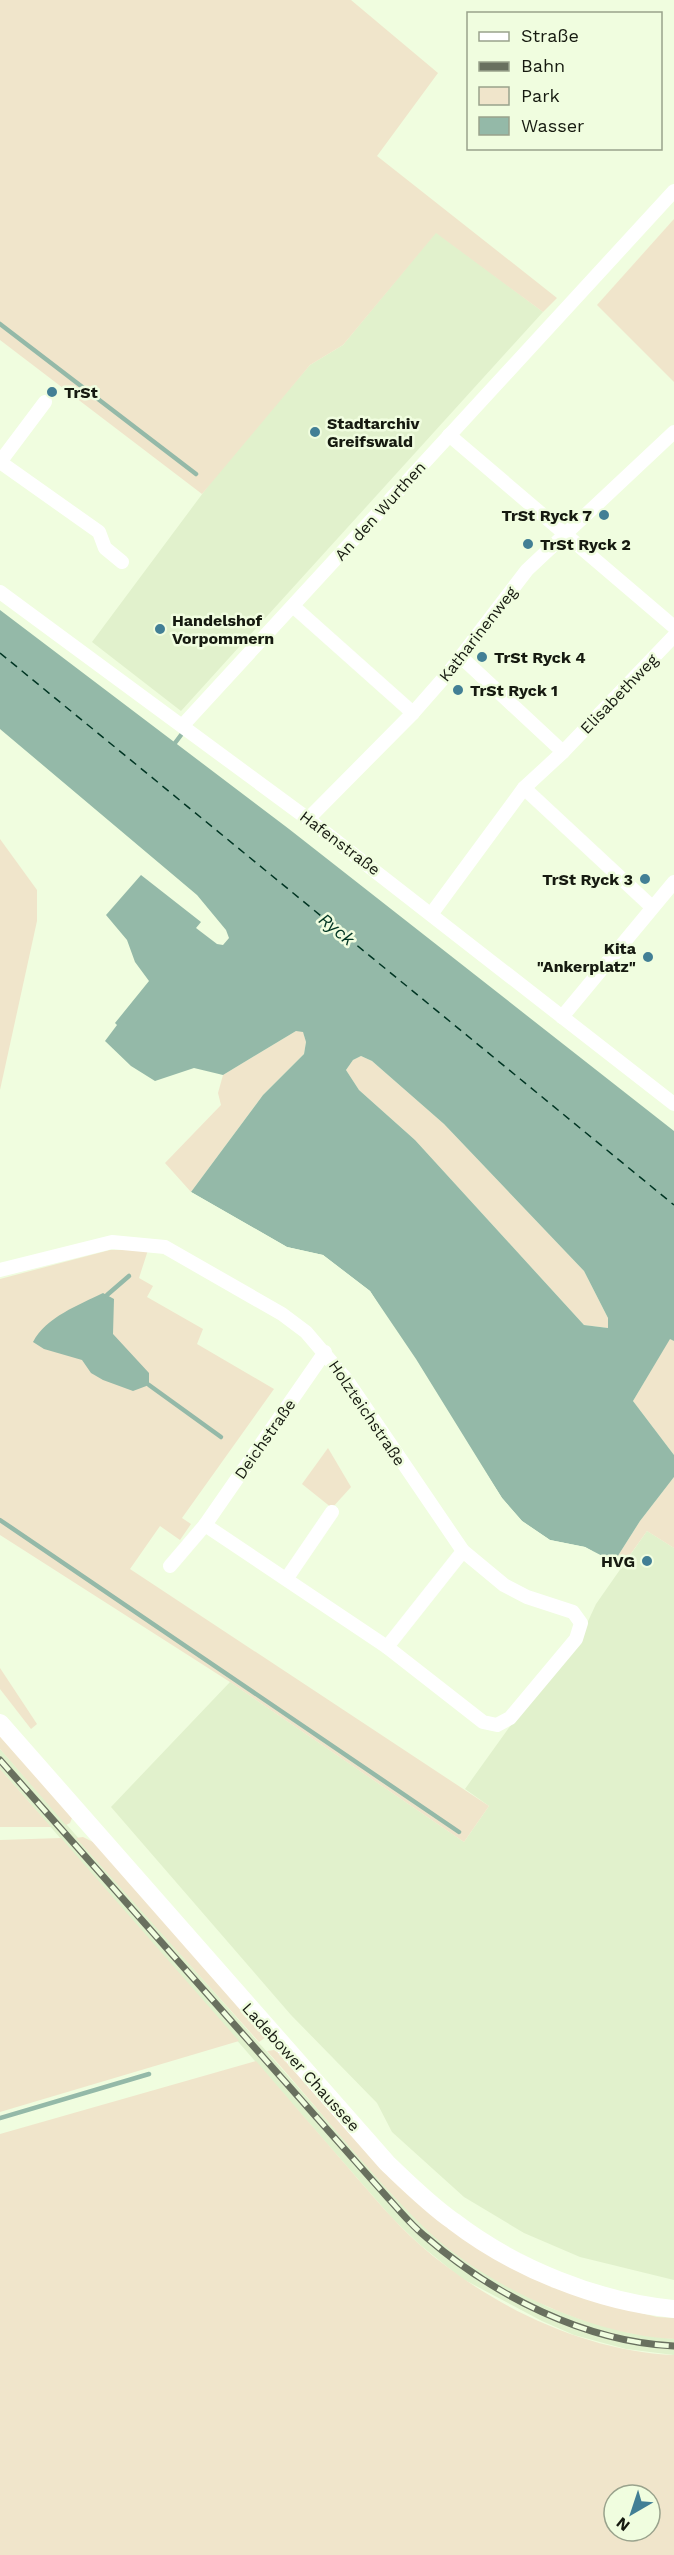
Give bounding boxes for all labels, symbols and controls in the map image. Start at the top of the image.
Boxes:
legend [467,12,662,150]
text: Straße [521,25,579,46]
text: Bahn [521,55,565,76]
text: Park [521,85,560,106]
text: Wasser [521,115,584,136]
place label: TrSt [64,383,98,402]
marker: TrSt [45,385,59,399]
place label: Stadtarchiv Greifswald [327,414,420,451]
marker: Stadtarchiv Greifswald [308,425,322,439]
street label: An den Wurthen [330,457,430,565]
place label: TrSt Ryck 7 [501,506,592,525]
marker: TrSt Ryck 7 [597,508,611,522]
place label: TrSt Ryck 2 [540,535,631,554]
marker: TrSt Ryck 2 [521,537,535,551]
street label: Katharinenweg [435,582,521,685]
place label: Handelshof Vorpommern [172,611,274,648]
marker: Handelshof Vorpommern [153,622,167,636]
place label: TrSt Ryck 4 [494,648,586,667]
marker: TrSt Ryck 4 [475,650,489,664]
street label: Elisabethweg [576,650,662,738]
place label: TrSt Ryck 1 [470,681,558,700]
marker: TrSt Ryck 1 [451,683,465,697]
street label: Hafenstraße [296,807,384,879]
place label: TrSt Ryck 3 [542,870,633,889]
marker: TrSt Ryck 3 [638,872,652,886]
water label: Ryck [315,908,360,950]
place label: Kita "Ankerplatz" [537,939,637,976]
marker: Kita "Ankerplatz" [641,950,655,964]
street label: Holzteichstraße [325,1357,409,1469]
street label: Deichstraße [230,1395,300,1483]
place label: HVG [601,1552,635,1571]
marker: HVG [640,1554,654,1568]
street label: Ladebower Chaussee [238,1999,364,2135]
north arrow [602,2483,662,2543]
text: N [612,2513,633,2535]

